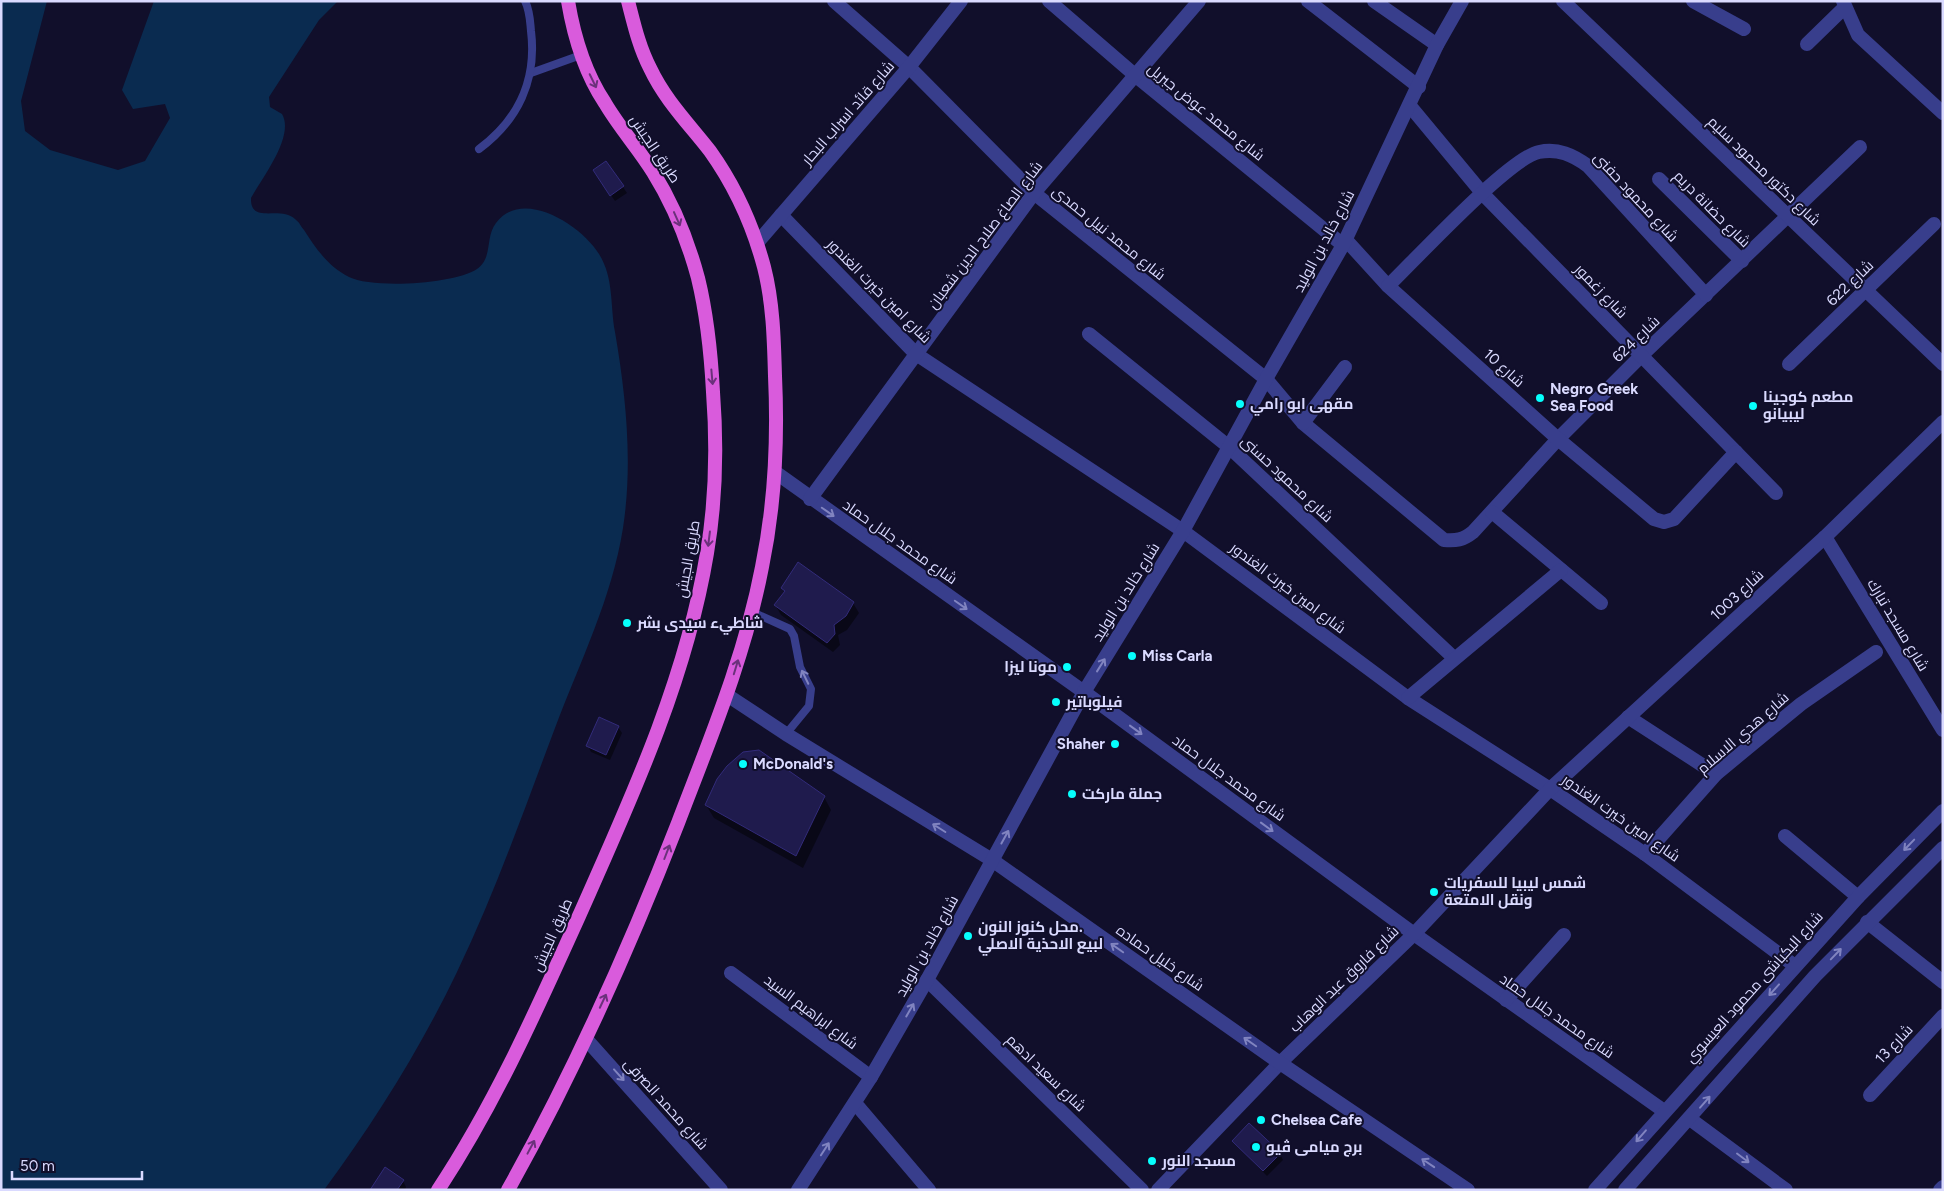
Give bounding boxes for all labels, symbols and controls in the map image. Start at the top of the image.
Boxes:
street label: شارع قائد اسراب البحار [797,57,900,171]
street label: شارع محمد عوض جبريل [1143,59,1268,166]
one-way arrow [589,73,598,88]
street label: طريق الجيش [625,112,684,187]
street label: شارع دكتور محمود سليم [1702,112,1824,231]
street label: شارع محمود حفنى [1588,149,1682,247]
street label: شارع الصاغ صلاح الدين شعبان [924,158,1048,314]
street label: شارع حضانة دريم [1669,167,1754,252]
street label: شارع محمد نبيل حمدى [1048,182,1169,286]
street label: شارع خالد بن الوليد [1290,187,1360,296]
one-way arrow [673,211,683,226]
street label: شارع امين خيرت الغندور [821,234,935,348]
street label: شارع 622 [1823,256,1879,311]
street label: شارع زغمور [1569,259,1631,323]
street label: شارع 624 [1609,312,1665,367]
street label: شارع 10 [1479,345,1528,392]
one-way arrow [707,369,717,385]
place label: Negro Greek Sea Food [1550,380,1638,415]
place label: مطعم كوجينا ليبيانو [1763,388,1853,423]
marker: Negro Greek Sea Food [1534,392,1546,404]
place label: مقهى ابو رامي [1250,395,1353,416]
marker: مقهى ابو رامي [1234,398,1246,410]
marker: مطعم كوجينا ليبيانو [1747,400,1759,412]
street label: شارع محمود حسنى [1236,432,1337,528]
street label: شارع محمد جلال حماد [838,496,961,590]
one-way arrow [821,507,835,517]
street label: طريق الجيش [672,519,705,599]
one-way arrow [704,531,714,547]
street label: شارع امين خيرت الغندور [1225,538,1349,639]
street label: شارع خالد بن الوليد [1088,539,1165,646]
street label: شارع 1003 [1707,566,1769,626]
street label: شارع مسجد تبارك [1862,576,1933,676]
one-way arrow [954,600,968,610]
place label: شاطيء سيدى بشر [636,614,763,635]
marker: شاطيء سيدى بشر [621,617,633,629]
place label: Miss Carla [1142,647,1213,665]
marker: Miss Carla [1126,650,1138,662]
place label: مونا ليزا [1004,658,1057,676]
one-way arrow [1096,658,1106,672]
one-way arrow [732,659,742,675]
marker: مونا ليزا [1061,661,1073,673]
one-way arrow [800,670,810,685]
street label: شارع هدي الاسلام [1694,688,1794,780]
place label: فيلوباتير [1065,693,1122,711]
marker: فيلوباتير [1050,696,1062,708]
one-way arrow [1129,725,1143,735]
street label: شارع محمد جلال حماد [1168,731,1289,827]
place label: Shaher [1057,735,1105,753]
marker: Shaher [1109,738,1121,750]
place label: McDonald's [753,755,833,773]
marker: McDonald's [737,758,749,770]
street label: شارع امين خيرت الغندور [1556,770,1684,867]
place label: جملة ماركت [1082,785,1162,803]
marker: جملة ماركت [1066,788,1078,800]
one-way arrow [1260,821,1273,832]
one-way arrow [933,822,947,832]
one-way arrow [1001,830,1010,845]
one-way arrow [1903,839,1915,852]
one-way arrow [662,845,672,860]
place label: شمس ليبيا للسفريات ونقل الامتعة [1444,874,1586,909]
marker: شمس ليبيا للسفريات ونقل الامتعة [1428,886,1440,898]
street label: شارع خالد بن الوليد [892,892,964,1001]
street label: طريق الجيش [528,896,577,975]
street label: شارع البكباشى محمود العيسوي [1681,908,1829,1068]
place label: محل كنوز النون. لبيع الاحذية الاصلي [978,918,1103,956]
street label: شارع خليل حماده [1111,921,1207,997]
street label: شارع فاروق عبد الوهاب [1286,922,1404,1037]
marker: محل كنوز النون. لبيع الاحذية الاصلي [962,930,974,942]
one-way arrow [1110,943,1124,953]
one-way arrow [1830,948,1842,961]
street label: شارع محمد جلال حماد [1495,970,1618,1064]
street label: شارع ابراهيم السيد [759,971,861,1055]
one-way arrow [1768,983,1780,996]
one-way arrow [599,994,609,1009]
one-way arrow [905,1004,915,1018]
street label: شارع 13 [1871,1021,1918,1069]
street label: شارع سعيد ادهم [1001,1030,1090,1117]
one-way arrow [1243,1037,1257,1047]
street label: شارع محمد الصرفى [618,1054,712,1155]
one-way arrow [613,1069,624,1082]
one-way arrow [1699,1096,1710,1109]
place label: Chelsea Cafe [1271,1111,1363,1129]
marker: Chelsea Cafe [1255,1114,1267,1126]
one-way arrow [1636,1130,1647,1143]
place label: برج ميامى ڤيو [1266,1138,1363,1157]
one-way arrow [527,1140,536,1155]
marker: برج ميامى ڤيو [1250,1141,1262,1153]
one-way arrow [820,1142,830,1156]
scale bar [12,1148,142,1180]
place label: مسجد النور [1161,1152,1236,1170]
one-way arrow [1736,1153,1749,1164]
marker: مسجد النور [1146,1155,1158,1167]
text: 50 m [20,1157,55,1175]
one-way arrow [1421,1157,1435,1167]

